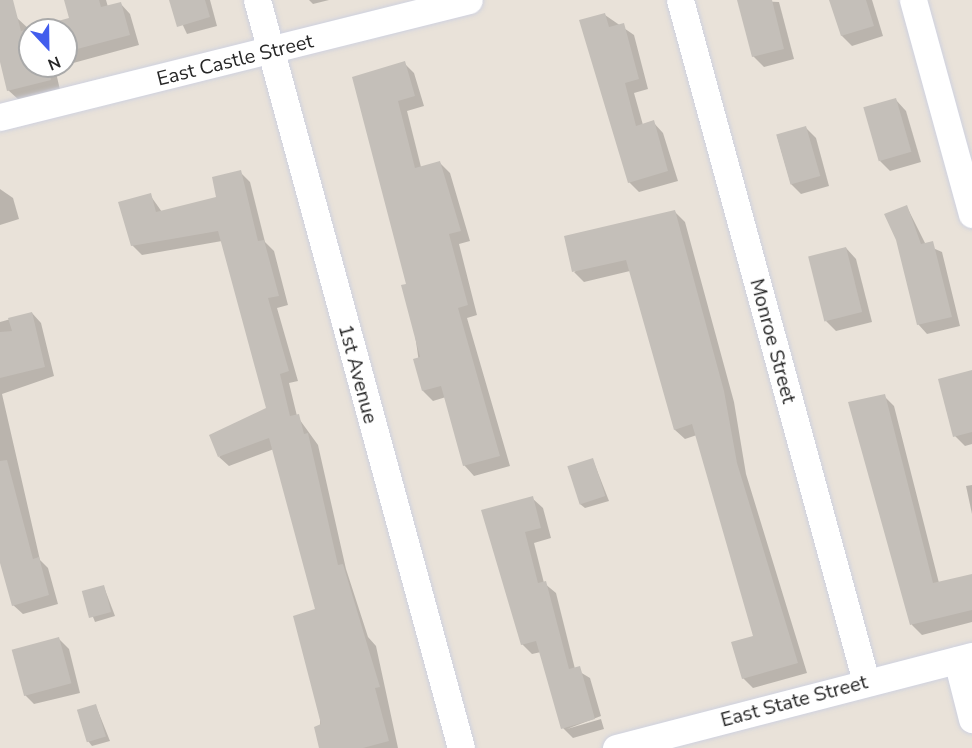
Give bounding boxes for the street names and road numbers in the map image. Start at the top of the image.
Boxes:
street label: East Castle Street [154,29,316,91]
street label: Monroe Street [745,276,801,406]
street label: 1st Avenue [333,322,383,426]
street label: East State Street [718,670,870,732]

